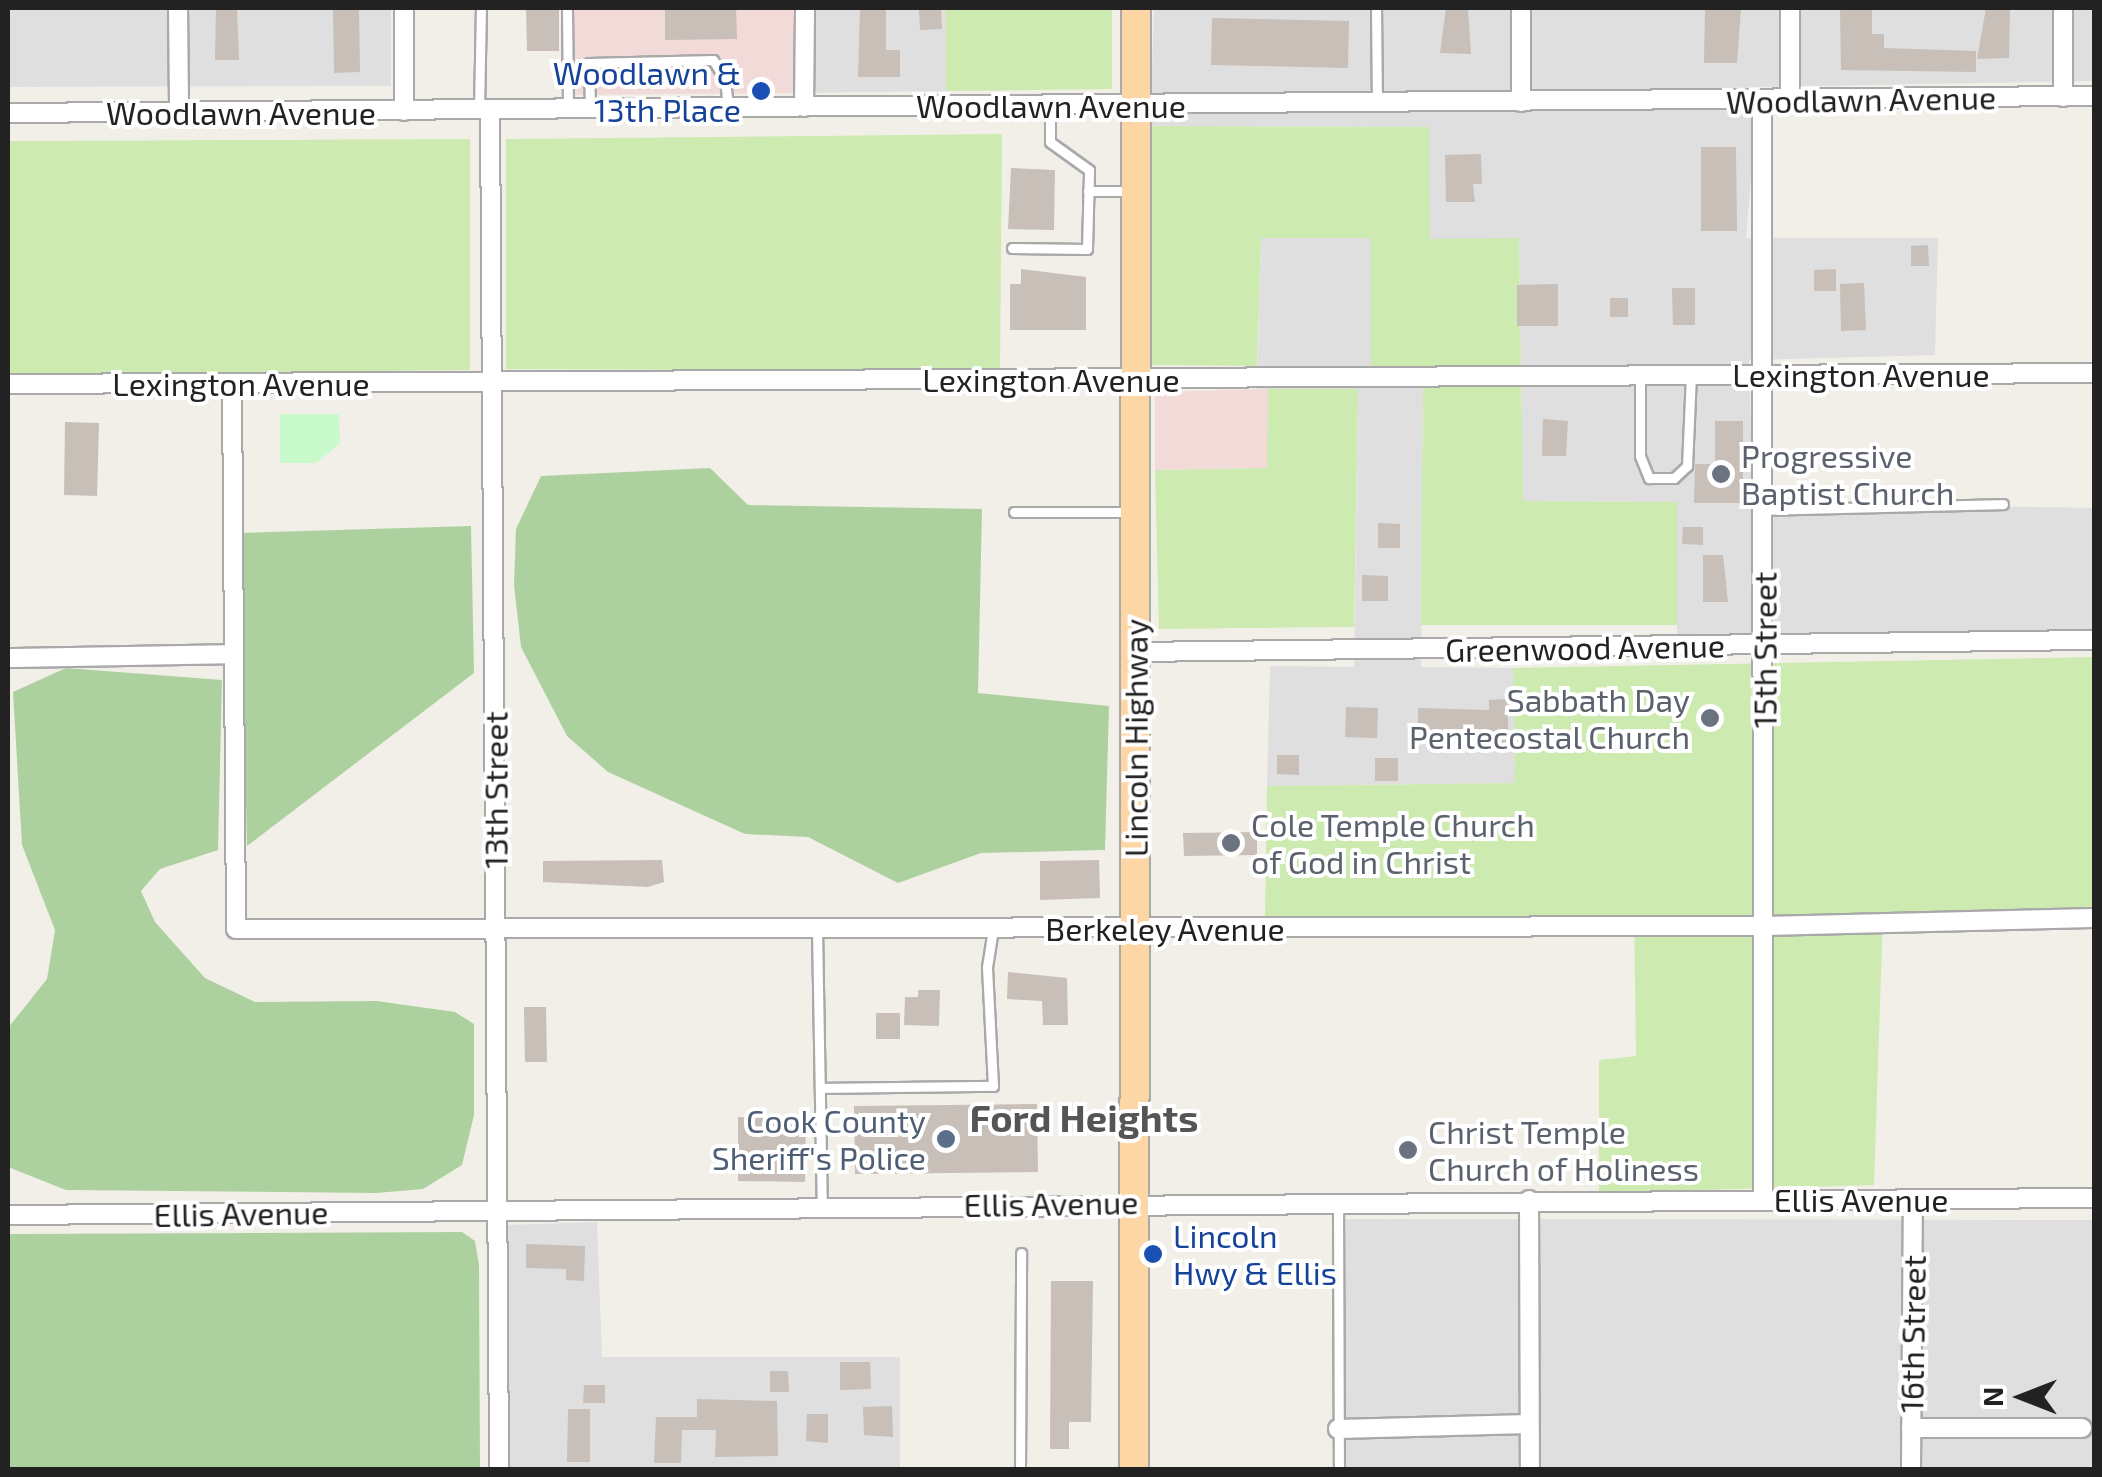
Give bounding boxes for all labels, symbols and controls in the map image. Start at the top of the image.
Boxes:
place label: Woodlawn & 13th Place [553,54,741,129]
street label: Woodlawn Avenue [1725,77,1997,121]
marker: Woodlawn & 13th Place [750,80,772,102]
street label: Woodlawn Avenue [916,86,1186,124]
street label: Woodlawn Avenue [106,93,376,131]
street label: Lexington Avenue [1732,355,1990,393]
street label: Lexington Avenue [922,360,1180,398]
street label: Lexington Avenue [112,364,370,402]
place label: Progressive Baptist Church [1741,437,1954,512]
marker: Progressive Baptist Church [1710,463,1732,485]
street label: 15th Street [1745,572,1783,728]
street label: Lincoln Highway [1116,619,1154,857]
street label: Greenwood Avenue [1444,625,1726,669]
place label: Sabbath Day Pentecostal Church [1408,681,1690,756]
marker: Sabbath Day Pentecostal Church [1699,707,1721,729]
street label: 13th Street [476,711,514,869]
place label: Cole Temple Church of God in Christ [1251,806,1536,881]
marker: Cole Temple Church of God in Christ [1220,832,1242,854]
street label: Berkeley Avenue [1045,909,1285,947]
district label: Ford Heights [970,1095,1198,1141]
place label: Cook County Sheriff's Police [712,1102,926,1177]
place label: Christ Temple Church of Holiness [1428,1113,1700,1188]
marker: Cook County Sheriff's Police [935,1128,957,1150]
marker: Christ Temple Church of Holiness [1397,1139,1419,1161]
street label: Ellis Avenue [1773,1180,1949,1218]
street label: Ellis Avenue [963,1182,1139,1224]
street label: Ellis Avenue [153,1192,329,1234]
place label: Lincoln Hwy & Ellis [1173,1217,1338,1292]
marker: Lincoln Hwy & Ellis [1142,1243,1164,1265]
street label: 16th Street [1891,1255,1933,1413]
north arrow [1972,1347,2072,1447]
text: N [1975,1387,2009,1407]

